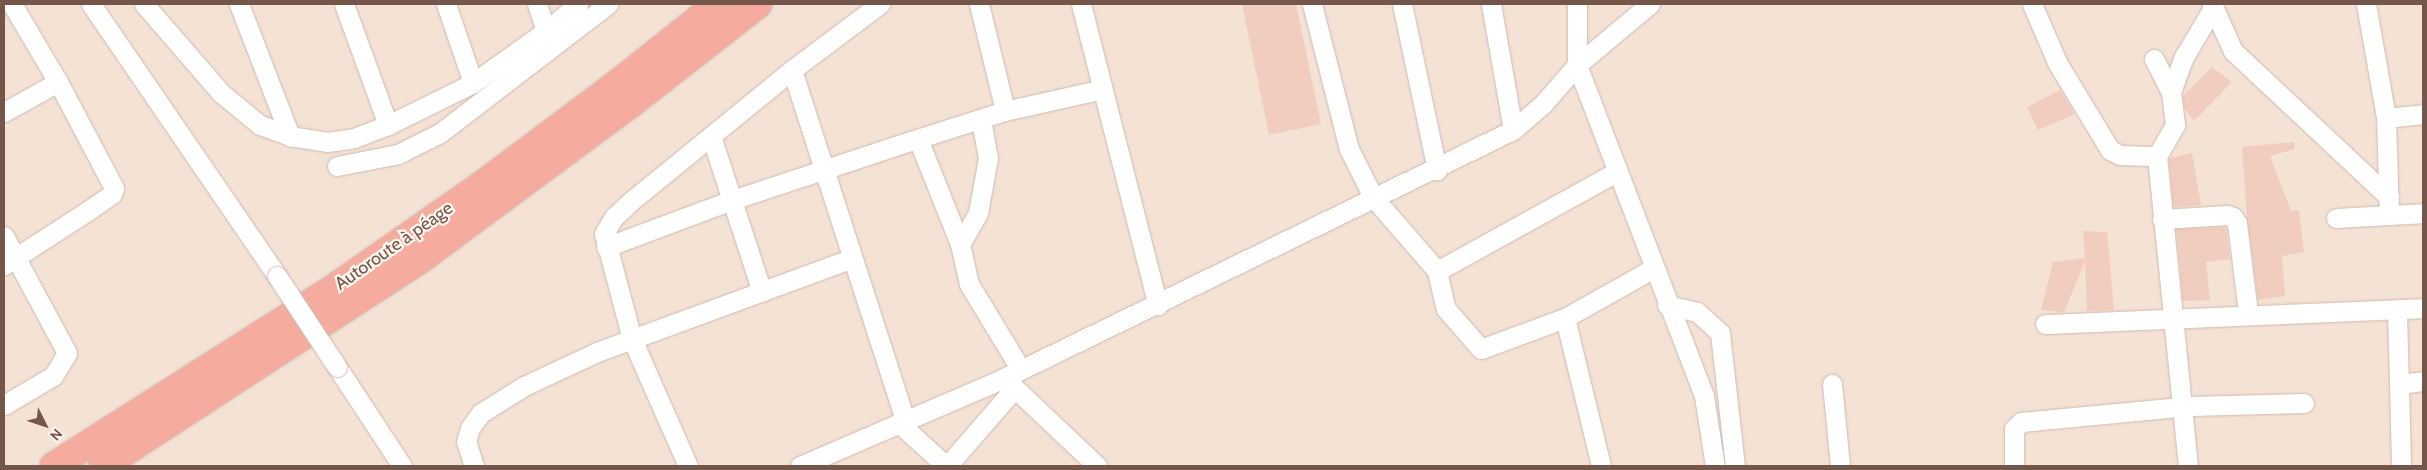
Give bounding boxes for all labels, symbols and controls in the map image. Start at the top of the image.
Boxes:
street label: Autoroute à péage [331,197,457,295]
north arrow [20,400,70,450]
text: N [46,425,66,444]

